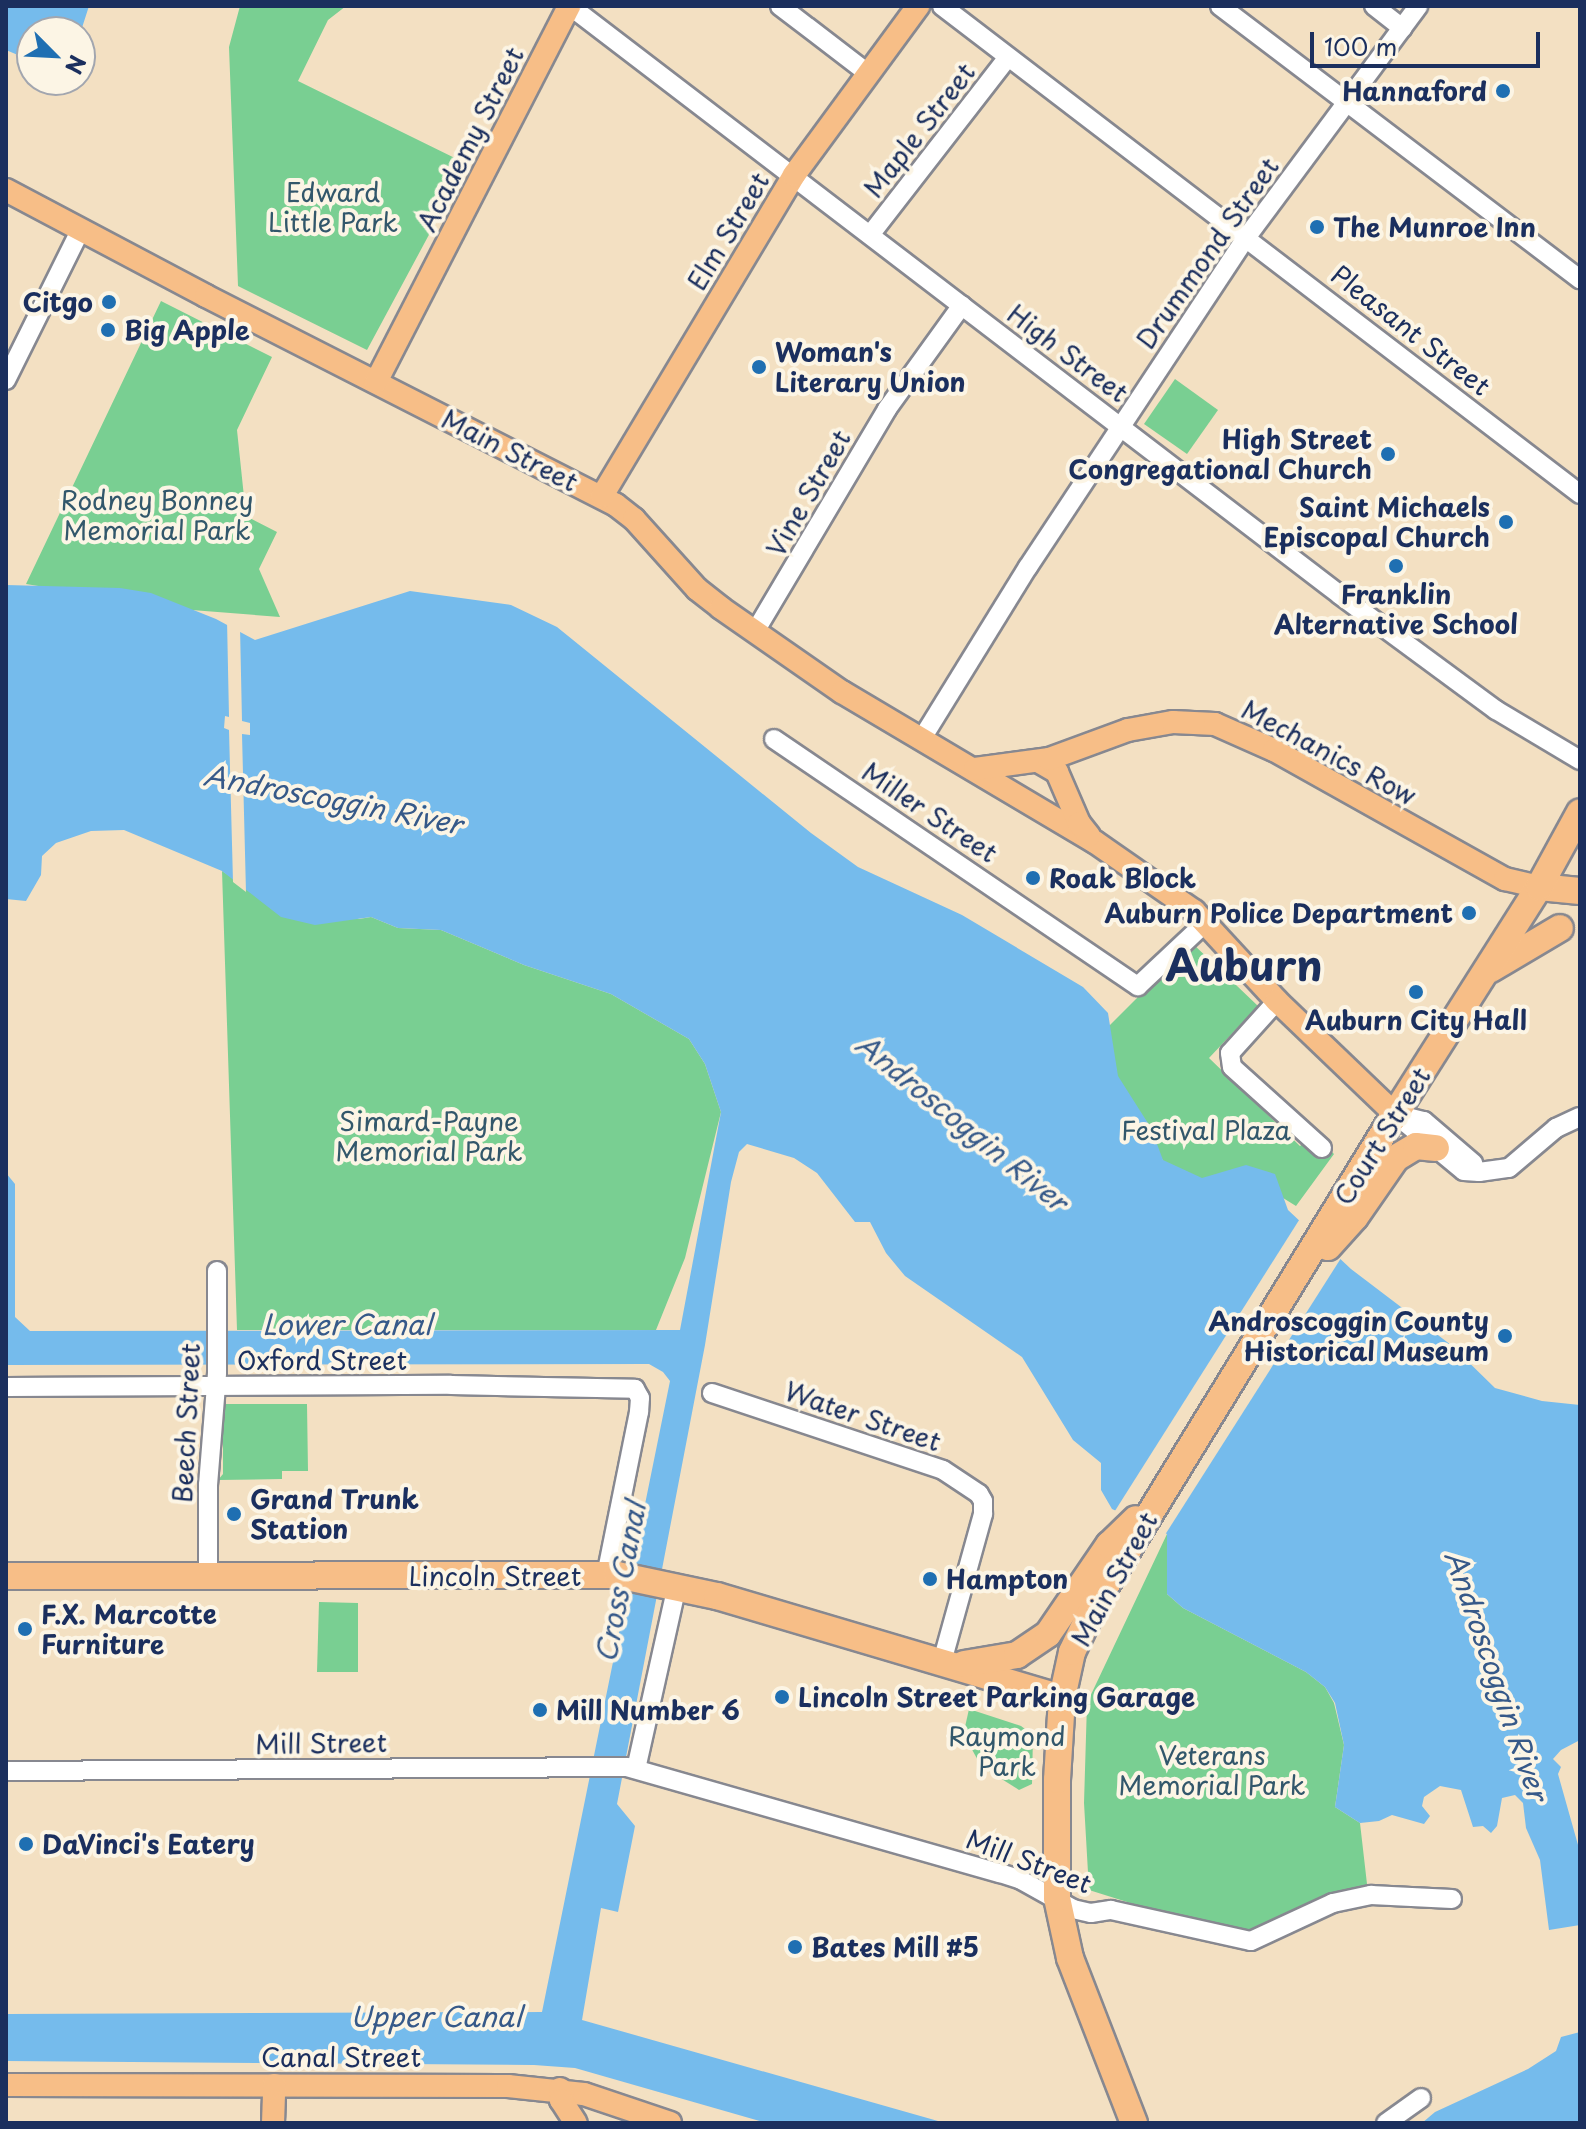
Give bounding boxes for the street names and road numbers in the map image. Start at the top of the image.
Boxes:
street label: Academy Street [410,41,530,237]
street label: Maple Street [857,56,981,204]
street label: Drummond Street [1130,152,1284,354]
street label: Elm Street [681,166,775,296]
street label: Pleasant Street [1325,258,1497,402]
street label: High Street [1001,297,1135,409]
street label: Main Street [437,402,583,498]
street label: Vine Street [759,424,857,562]
street label: Mechanics Row [1236,693,1422,811]
street label: Miller Street [855,755,1005,869]
street label: Court Street [1327,1061,1437,1211]
street label: Beech Street [166,1343,206,1503]
street label: Oxford Street [237,1344,407,1376]
street label: Water Street [780,1374,946,1458]
street label: Main Street [1064,1506,1164,1652]
street label: Lincoln Street [409,1560,581,1592]
street label: Mill Street [255,1726,387,1760]
street label: Mill Street [962,1823,1096,1899]
street label: Canal Street [261,2041,421,2073]

